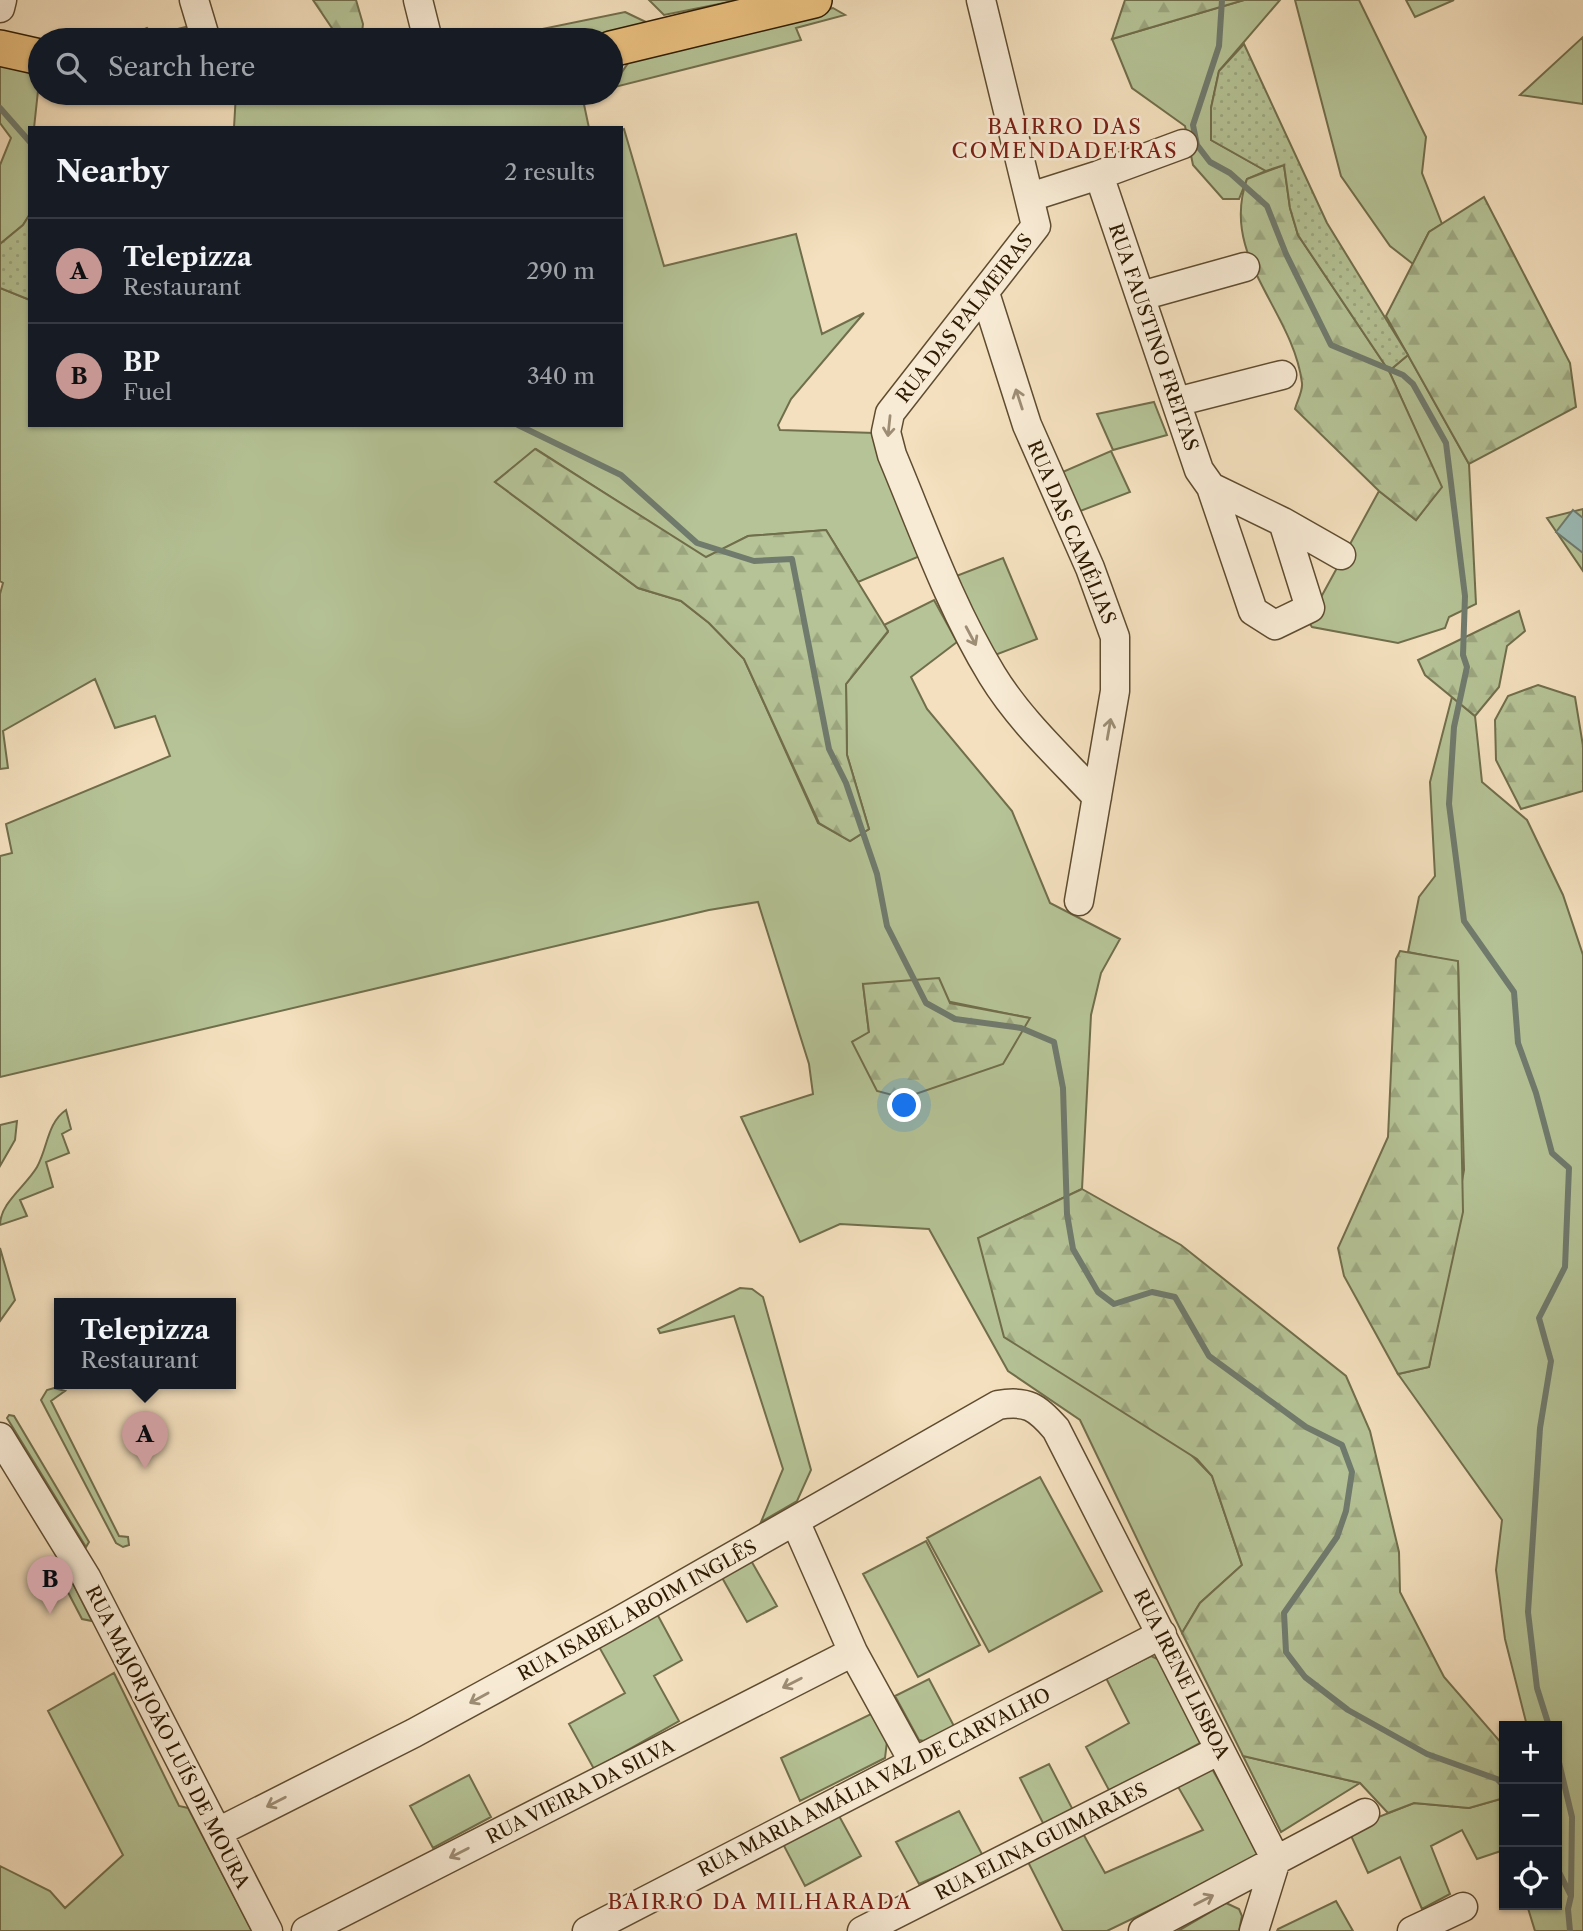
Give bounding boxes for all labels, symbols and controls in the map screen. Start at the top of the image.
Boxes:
search box [28,28,623,105]
icon: search [52,48,90,86]
text: Search here [108,51,255,83]
district label: BAIRRO DAS COMENDADEIRAS [951,114,1179,163]
text: Nearby [56,153,169,190]
text: 2 results [504,158,595,186]
street label: RUA FAUSTINO FREITAS [1104,220,1203,454]
street label: RUA DAS PALMEIRAS [891,229,1038,407]
text: Telepizza [123,241,252,273]
text: A [70,257,88,285]
text: 290 m [526,257,595,285]
text: Restaurant [123,273,241,301]
text: BP [123,346,160,378]
text: B [70,362,88,390]
text: 340 m [527,362,595,390]
text: Fuel [123,378,172,406]
one-way arrow [1012,388,1025,410]
one-way arrow [882,414,895,437]
street label: RUA DAS CAMÉLIAS [1022,437,1121,628]
one-way arrow [965,625,979,645]
one-way arrow [1103,718,1116,741]
your location [887,1088,921,1122]
popup [54,1298,236,1389]
text: Telepizza [80,1314,210,1346]
text: Restaurant [80,1346,199,1374]
pin: A [122,1411,168,1469]
street label: RUA ISABEL ABOIM INGLÊS [514,1535,761,1686]
pin: B [27,1556,73,1614]
street label: RUA MAJOR JOÃO LUÍS DE MOURA [81,1581,256,1893]
street label: RUA IRENE LISBOA [1129,1585,1235,1764]
one-way arrow [782,1676,803,1690]
street label: RUA MARIA AMÁLIA VAZ DE CARVALHO [694,1683,1054,1882]
one-way arrow [469,1691,489,1705]
map controls [1499,1721,1562,1910]
button: + [1499,1721,1562,1784]
street label: RUA VIEIRA DA SILVA [482,1734,679,1849]
street label: RUA ELINA GUIMARÃES [931,1777,1151,1905]
button: − [1499,1784,1562,1847]
one-way arrow [266,1796,287,1810]
one-way arrow [449,1847,470,1860]
button: locate [1499,1847,1562,1910]
district label: BAIRRO DA MILHARADA [607,1889,913,1914]
one-way arrow [1193,1892,1214,1906]

